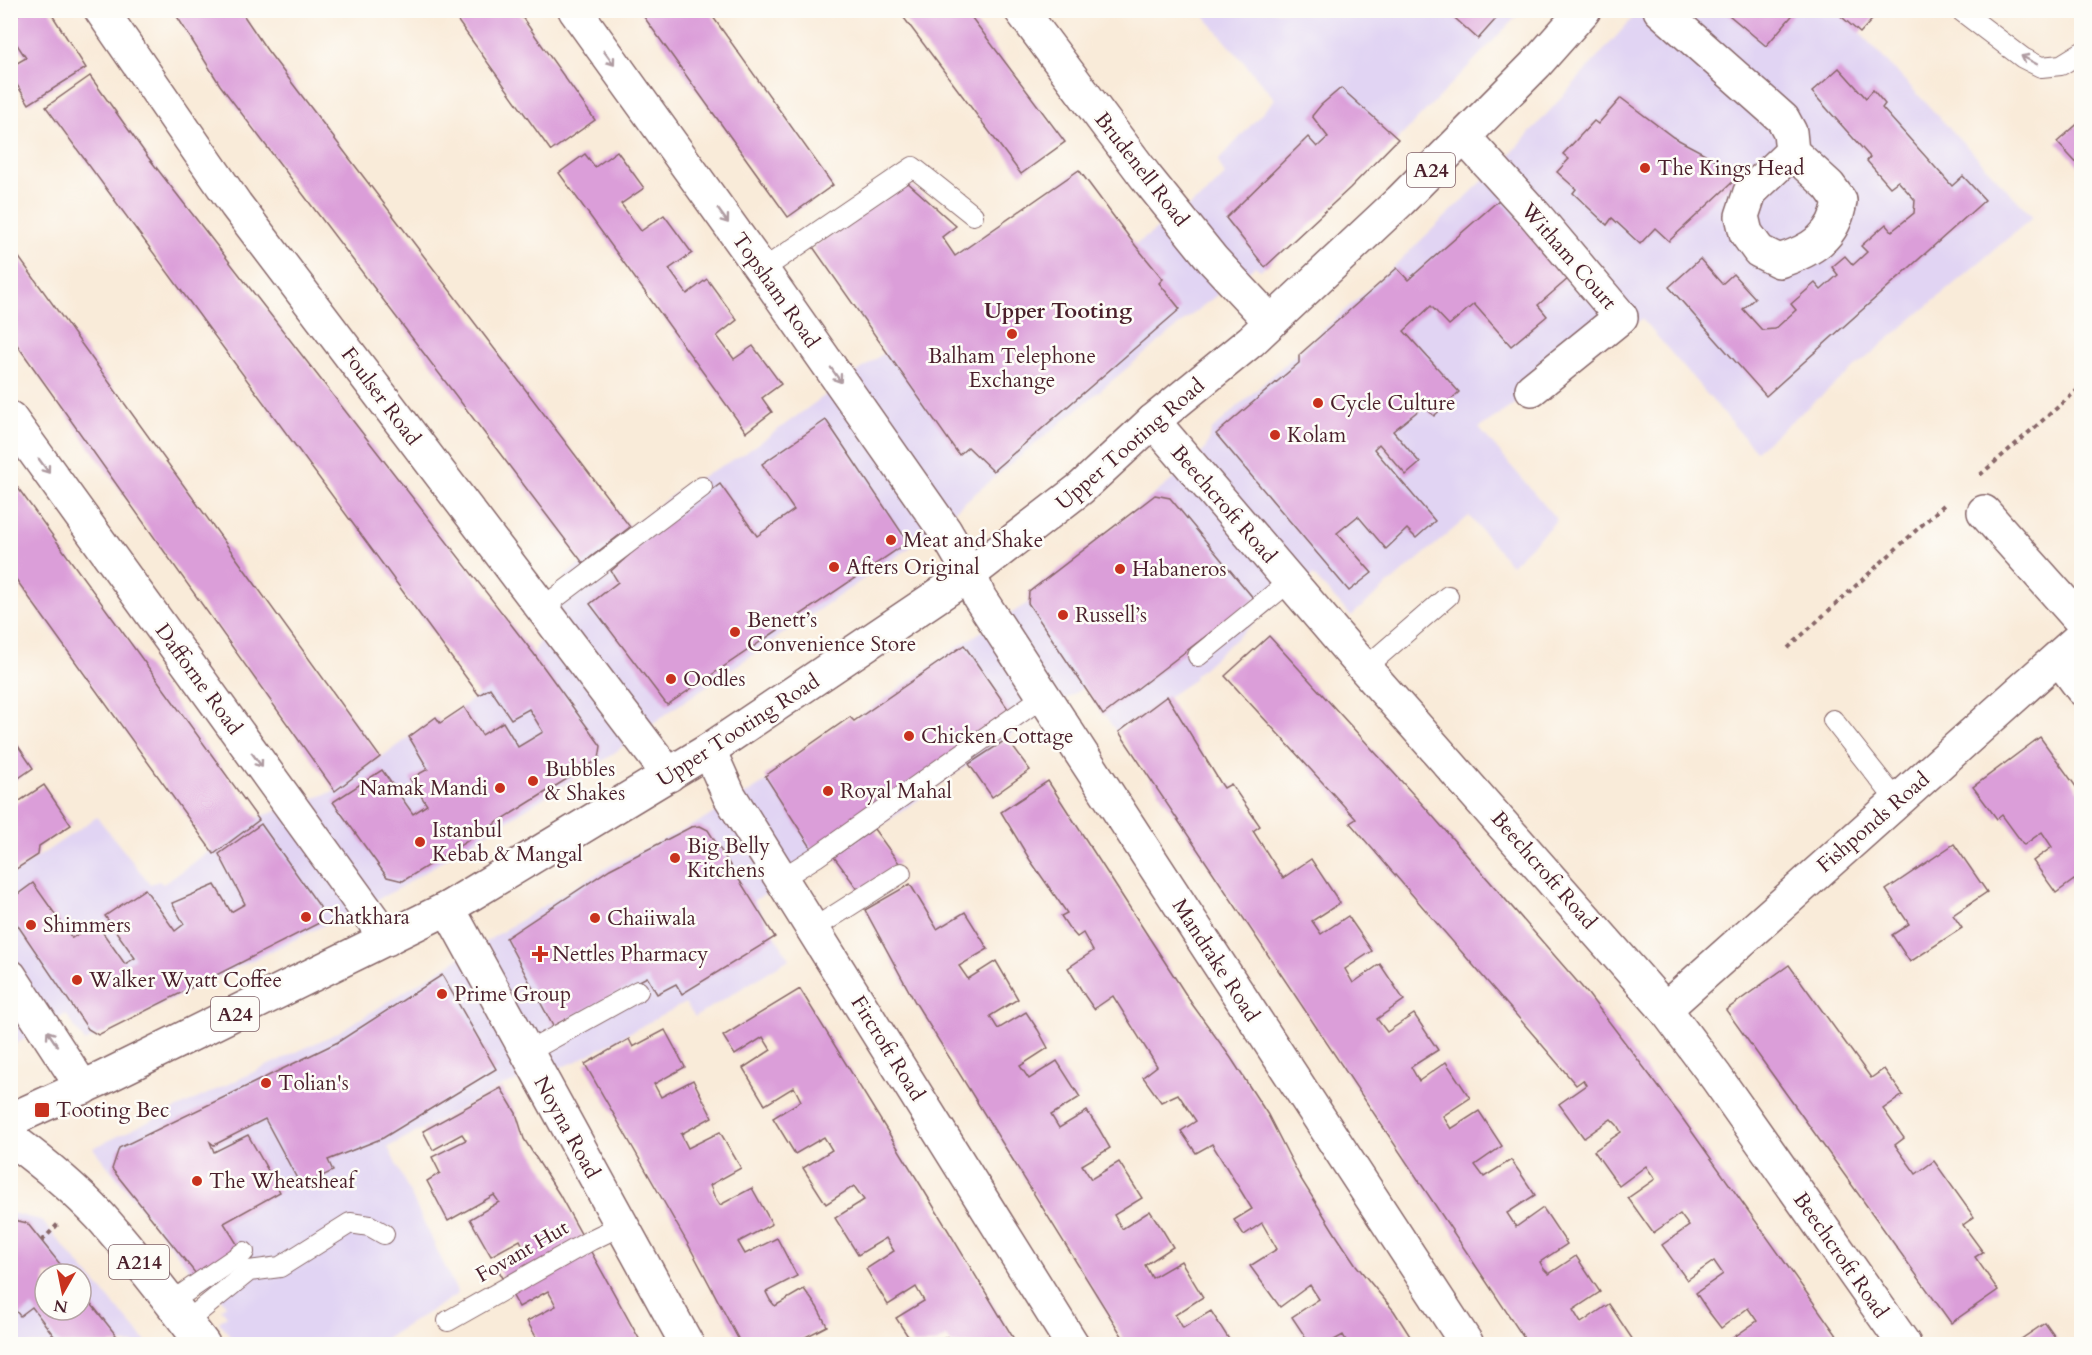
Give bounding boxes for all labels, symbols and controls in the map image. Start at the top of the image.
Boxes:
one-way arrow [603,50,616,66]
one-way arrow [2021,54,2038,66]
street label: Brudenell Road [1088,106,1196,233]
road number: A24 [1407,153,1455,187]
place label: The Kings Head [1657,154,1804,183]
marker: The Kings Head [1638,161,1652,175]
street label: Witham Court [1513,196,1623,316]
one-way arrow [717,208,729,224]
street label: Topsham Road [725,227,826,354]
district label: Upper Tooting [984,296,1133,326]
marker: Balham Telephone Exchange [1005,327,1019,341]
street label: Foulser Road [334,341,427,451]
place label: Balham Telephone Exchange [928,342,1096,395]
one-way arrow [830,367,842,383]
street label: Upper Tooting Road [1050,372,1211,517]
place label: Cycle Culture [1330,389,1456,418]
marker: Cycle Culture [1311,396,1325,410]
place label: Kolam [1287,421,1346,450]
marker: Kolam [1268,428,1282,442]
street label: Beechcroft Road [1164,439,1283,570]
one-way arrow [38,457,50,473]
place label: Meat and Shake [903,526,1043,555]
marker: Meat and Shake [884,533,898,547]
place label: Afters Original [846,553,980,582]
place label: Habaneros [1132,555,1226,584]
marker: Afters Original [827,560,841,574]
marker: Habaneros [1113,562,1127,576]
place label: Russell’s [1075,601,1147,630]
place label: Benett’s Convenience Store [747,606,916,659]
marker: Russell’s [1056,608,1070,622]
street label: Dafforne Road [148,618,249,741]
marker: Benett’s Convenience Store [728,625,742,639]
place label: Oodles [683,665,746,694]
street label: Upper Tooting Road [651,667,825,794]
marker: Oodles [664,672,678,686]
place label: Chicken Cottage [921,722,1073,751]
marker: Chicken Cottage [902,729,916,743]
one-way arrow [251,751,263,767]
place label: Bubbles & Shakes [545,755,625,808]
street label: Fishponds Road [1811,765,1936,880]
place label: Namak Mandi [359,774,488,803]
marker: Bubbles & Shakes [526,774,540,788]
place label: Royal Mahal [840,777,952,806]
marker: Namak Mandi [493,781,507,795]
marker: Royal Mahal [821,784,835,798]
street label: Beechcroft Road [1484,805,1603,936]
place label: Istanbul Kebab & Mangal [432,816,583,869]
place label: Big Belly Kitchens [687,832,770,885]
marker: Istanbul Kebab & Mangal [413,835,427,849]
marker: Big Belly Kitchens [668,851,682,865]
street label: Mandrake Road [1165,893,1266,1027]
place label: Chatkhara [318,903,410,932]
place label: Chaiiwala [607,904,696,933]
marker: Chatkhara [299,910,313,924]
place label: Shimmers [43,911,131,940]
marker: Chaiiwala [588,911,602,925]
marker: Shimmers [24,918,38,932]
place label: Nettles Pharmacy [552,940,708,969]
marker: Nettles Pharmacy [533,947,547,961]
place label: Walker Wyatt Coffee [88,966,282,995]
marker: Walker Wyatt Coffee [70,973,84,987]
place label: Prime Group [454,980,571,1009]
marker: Prime Group [435,987,449,1001]
street label: Fircroft Road [844,990,931,1106]
road number: A24 [211,997,259,1031]
one-way arrow [46,1031,58,1047]
place label: Tolian's [278,1069,349,1098]
street label: Noyna Road [526,1071,607,1184]
marker: Tolian's [259,1076,273,1090]
place label: Tooting Bec [56,1096,169,1125]
marker: Tooting Bec [33,1101,51,1119]
place label: The Wheatsheaf [209,1167,358,1196]
marker: The Wheatsheaf [190,1174,204,1188]
street label: Beechcroft Road [1786,1186,1895,1324]
street label: Fovant Hut [470,1213,574,1290]
road number: A214 [109,1245,169,1279]
north arrow [33,1262,93,1322]
text: N [52,1294,69,1318]

